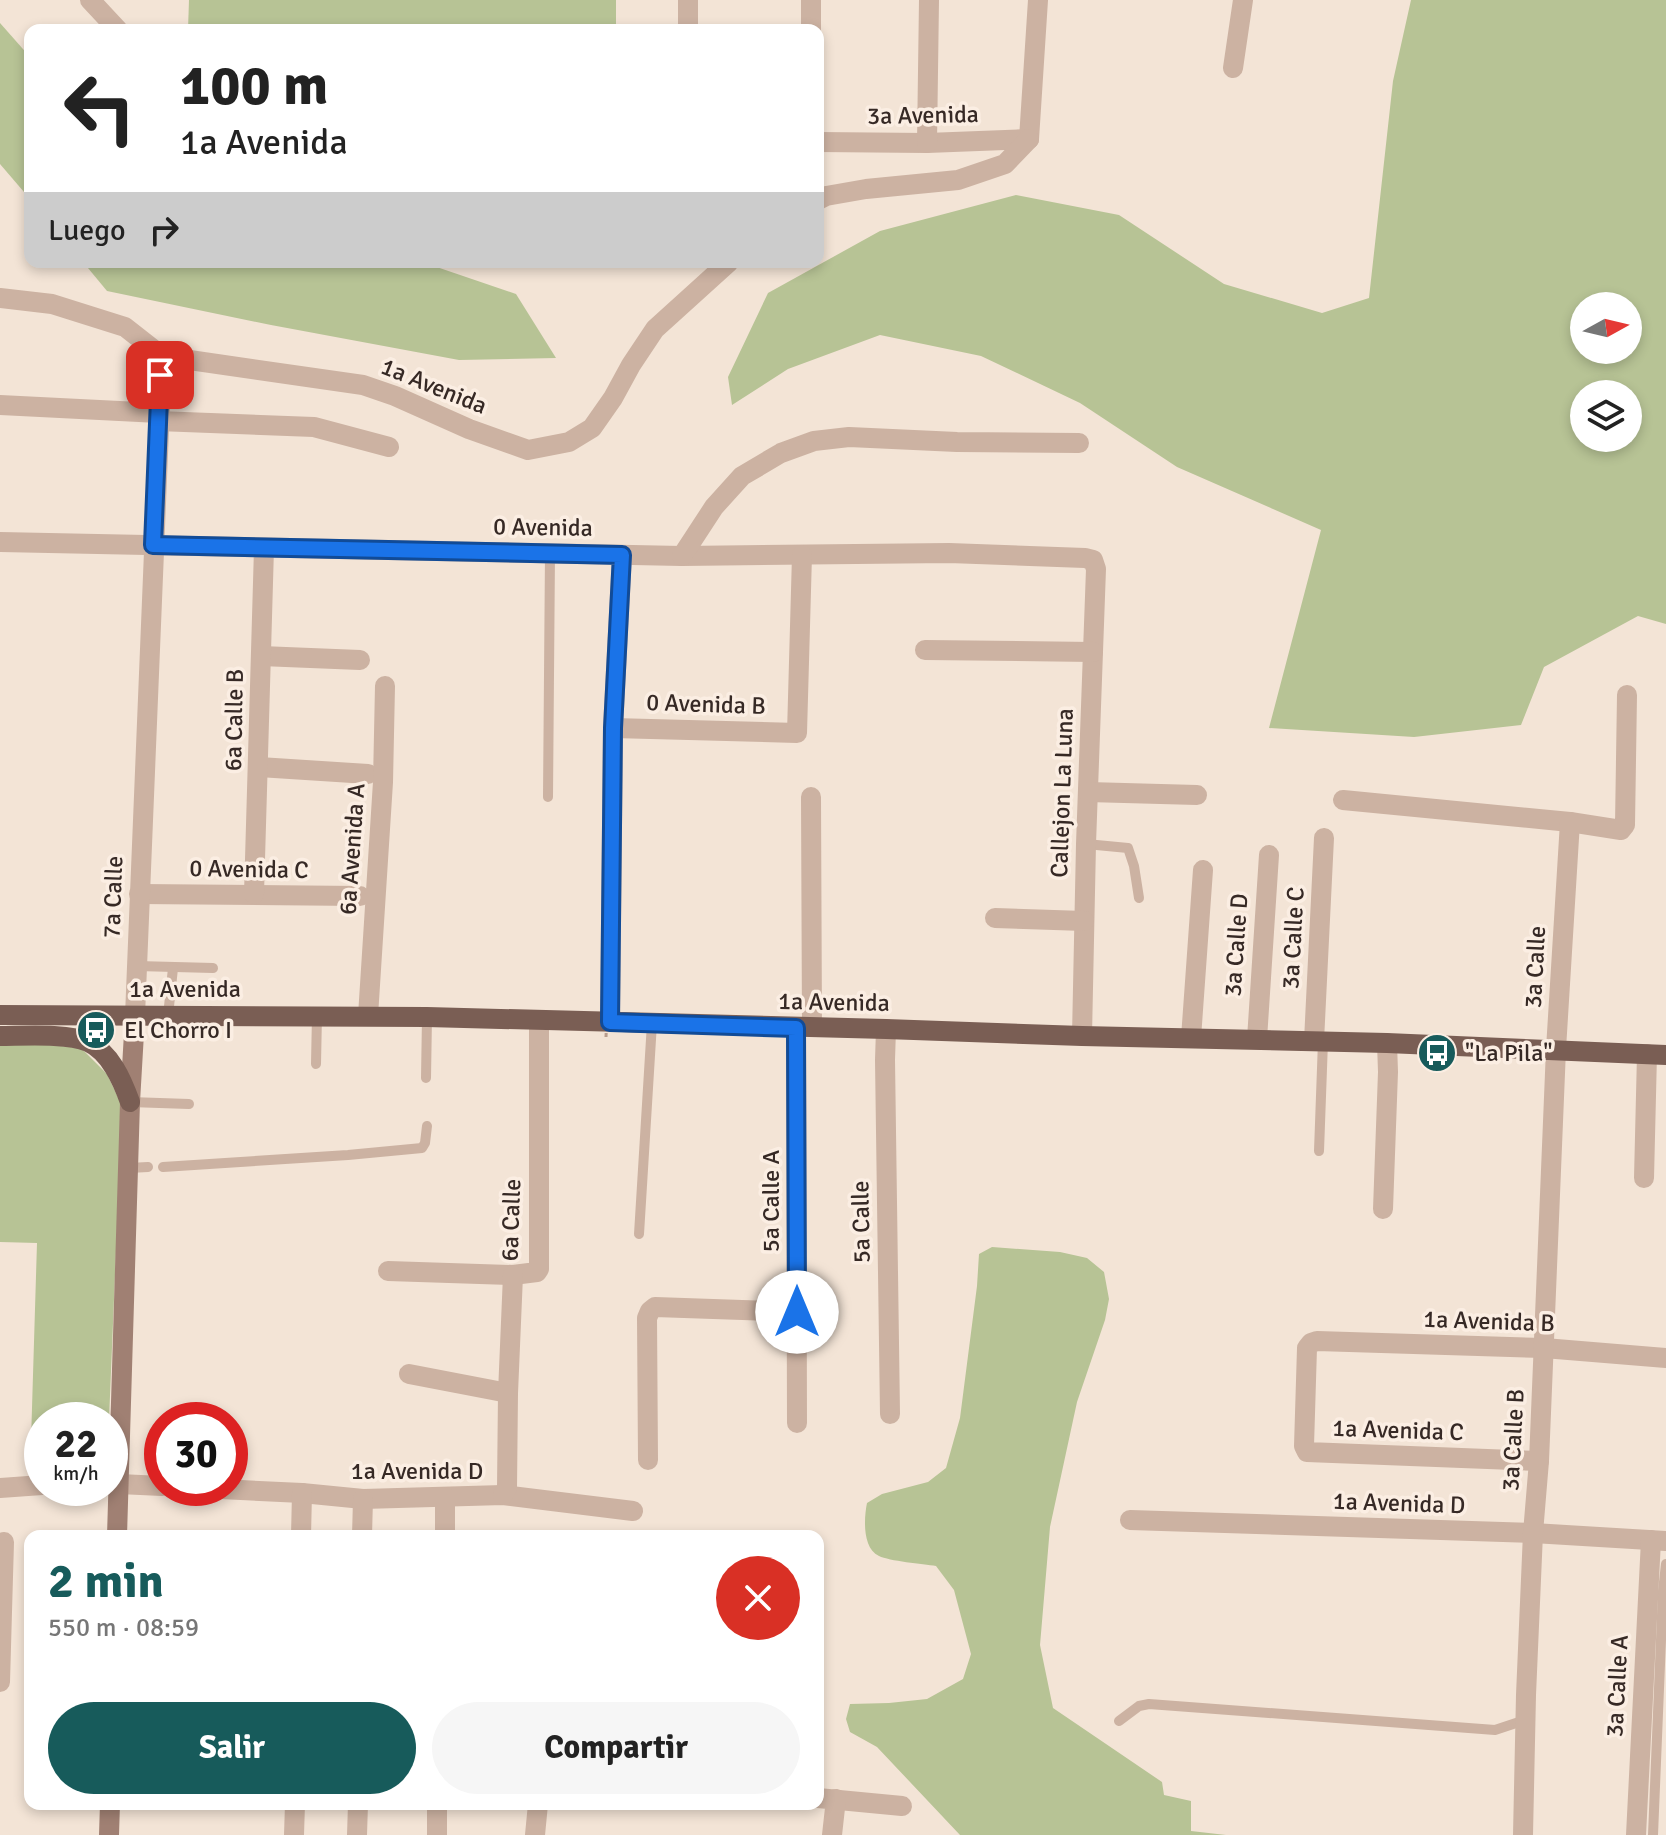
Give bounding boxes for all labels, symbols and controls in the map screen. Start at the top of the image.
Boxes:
text: 100 m [180,51,328,120]
icon: left [48,56,152,160]
street label: 3a Avenida [867,99,979,131]
text: 1a Avenida [180,120,348,165]
icon: right [142,208,186,252]
text: Luego [48,212,126,249]
north arrow [1570,292,1642,364]
map controls [1570,292,1642,452]
pin [126,341,194,409]
street label: 1a Avenida [377,351,491,421]
icon: arrive [138,353,182,397]
button: layers [1570,380,1642,452]
street label: 0 Avenida [493,511,593,543]
street label: 6a Calle B [218,669,250,771]
street label: 0 Avenida B [646,687,766,721]
street label: Callejon La Luna [1044,708,1080,878]
street label: 6a Avenida A [332,782,372,916]
street label: 0 Avenida C [189,853,309,885]
street label: 7a Calle [97,855,129,939]
street label: 3a Calle C [1275,886,1311,990]
street label: 3a Calle D [1217,892,1255,998]
street label: 3a Calle [1518,925,1552,1009]
street label: 1a Avenida [129,974,241,1004]
street label: 1a Avenida [778,986,890,1018]
bus stop icon: El Chorro I [75,1009,117,1051]
place label: El Chorro I [124,1015,232,1045]
bus stop icon: "La Pila" [1416,1032,1458,1074]
place label: "La Pila" [1465,1038,1553,1068]
street label: 5a Calle A [756,1149,786,1252]
street label: 6a Calle [495,1178,527,1262]
street label: 5a Calle [845,1180,877,1264]
position arrow [755,1270,839,1354]
street label: 1a Avenida B [1423,1304,1555,1338]
street label: 3a Calle B [1495,1388,1531,1492]
speed limit sign: 30 [144,1402,248,1506]
street label: 1a Avenida C [1332,1413,1464,1447]
text: 22 [54,1419,98,1469]
street label: 1a Avenida D [351,1456,483,1486]
text: km/h [53,1461,99,1486]
street label: 1a Avenida D [1332,1486,1466,1520]
text: 2 min [48,1552,164,1611]
button: close [716,1556,800,1640]
text: 550 m · 08:59 [48,1612,199,1644]
street label: 3a Calle A [1599,1634,1635,1738]
button: Salir [48,1702,416,1794]
button: Compartir [432,1702,800,1794]

